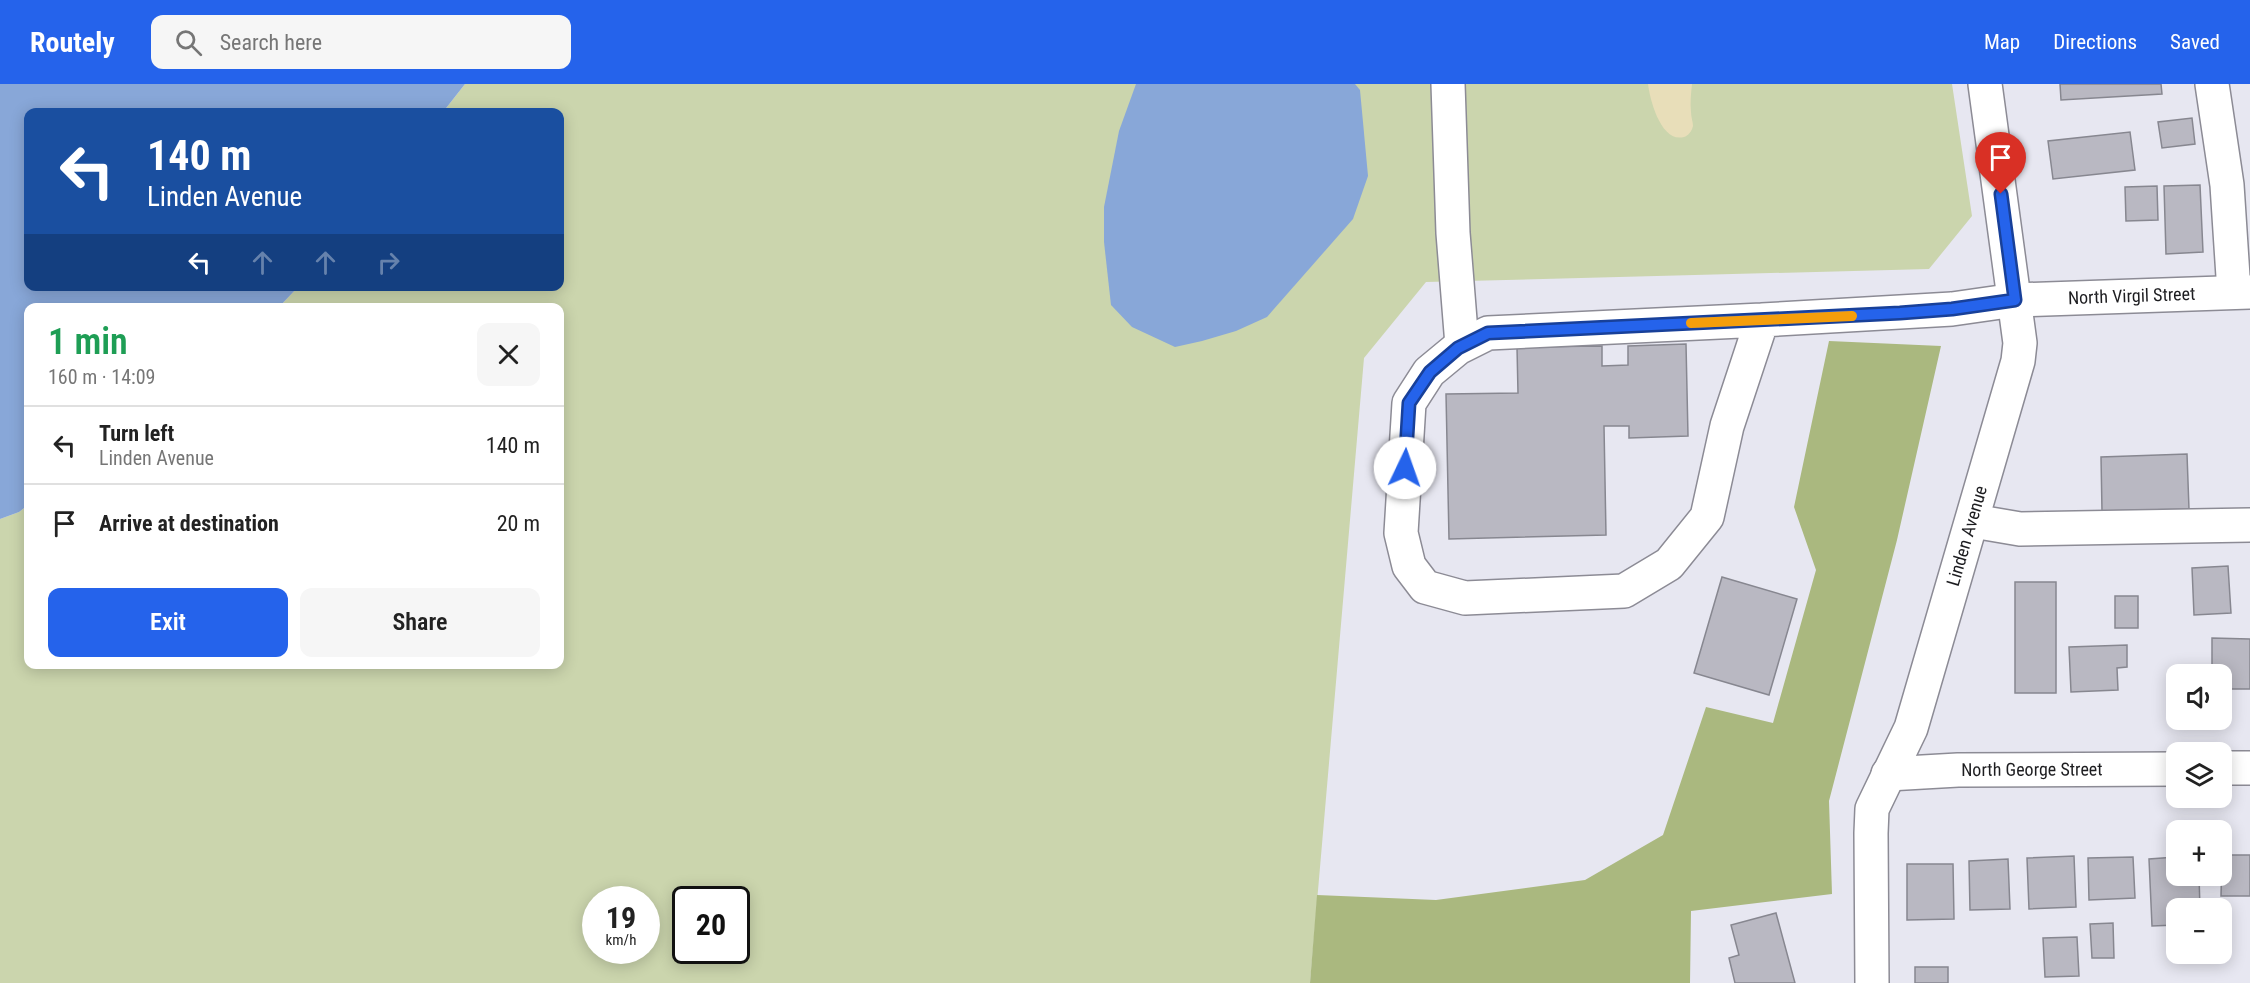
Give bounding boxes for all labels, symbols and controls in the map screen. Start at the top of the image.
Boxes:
search box [151,15,571,69]
text: Routely [30,26,115,59]
icon: search [172,26,205,59]
text: Search here [220,30,322,55]
text: Map [1984,30,2020,54]
text: Directions [2053,30,2137,54]
text: Saved [2170,30,2220,54]
text: 140 m [147,131,252,180]
icon: left [48,132,126,210]
pin [1975,132,2026,194]
icon: arrive [1984,141,2017,174]
text: Linden Avenue [147,181,302,213]
icon: left [183,246,216,279]
icon: ahead [246,246,279,279]
icon: ahead [309,246,342,279]
icon: right [372,246,405,279]
street label: North Virgil Street [2068,283,2196,308]
text: 1 min [48,321,128,363]
button: close [477,323,540,386]
text: 160 m · 14:09 [48,365,155,389]
text: Turn left [99,421,174,446]
icon: left [48,429,81,462]
text: 140 m [486,433,540,458]
position arrow [1373,436,1437,500]
text: Linden Avenue [99,446,214,470]
street label: Linden Avenue [1942,483,1991,588]
icon: arrive [48,507,81,540]
text: Arrive at destination [99,511,279,536]
text: 20 m [497,511,540,536]
button: Exit [48,588,288,657]
button: Share [300,588,540,657]
map controls [2166,664,2232,964]
button: sound [2166,664,2232,730]
button: layers [2166,742,2232,808]
street label: North George Street [1961,758,2103,780]
button: + [2166,820,2232,886]
speed limit sign: 20 [672,886,750,964]
button: − [2166,898,2232,964]
text: 19 [606,900,636,935]
text: km/h [606,931,636,949]

